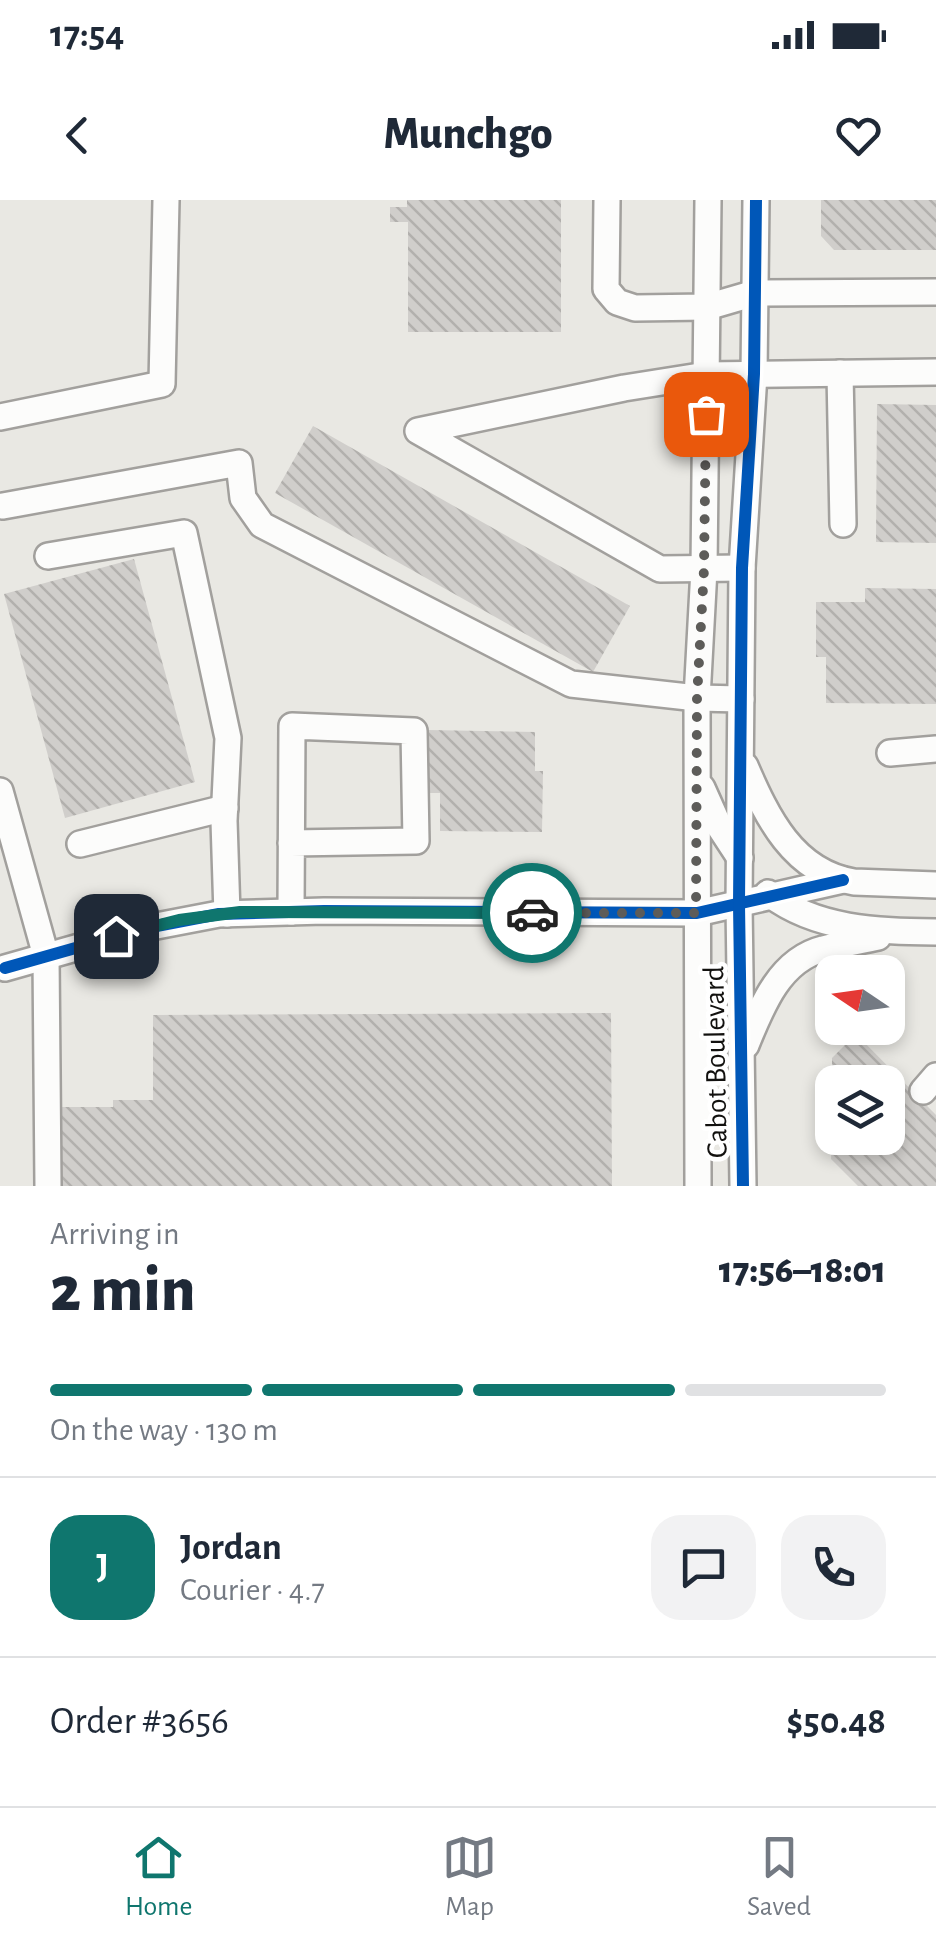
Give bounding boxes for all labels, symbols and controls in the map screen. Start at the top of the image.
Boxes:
text: 17:54 [50,16,124,54]
icon: back [50,108,105,163]
icon: heart [831,108,886,163]
text: Munchgo [383,112,553,157]
pin [664,372,749,457]
icon: bag [679,387,734,442]
courier [482,863,582,963]
icon: car [505,886,560,941]
pin [74,894,159,979]
icon: home [89,909,144,964]
north arrow [815,955,905,1045]
map controls [815,955,905,1155]
street label: Cabot Boulevard [699,966,733,1158]
button: layers [815,1065,905,1155]
text: Arriving in [50,1218,179,1250]
text: 17:56–18:01 [719,1252,886,1290]
text: 2 min [50,1258,196,1323]
text: On the way · 130 m [50,1414,278,1446]
button: chat [651,1515,756,1620]
button: phone [781,1515,886,1620]
text: Jordan [180,1529,282,1567]
text: J [96,1548,109,1586]
text: Courier · 4.7 [180,1574,325,1606]
text: Order #3656 [50,1703,229,1741]
text: $50.48 [786,1703,886,1741]
tab: Home [125,1830,192,1924]
tab: Map [442,1830,497,1924]
tab: Saved [747,1830,811,1924]

